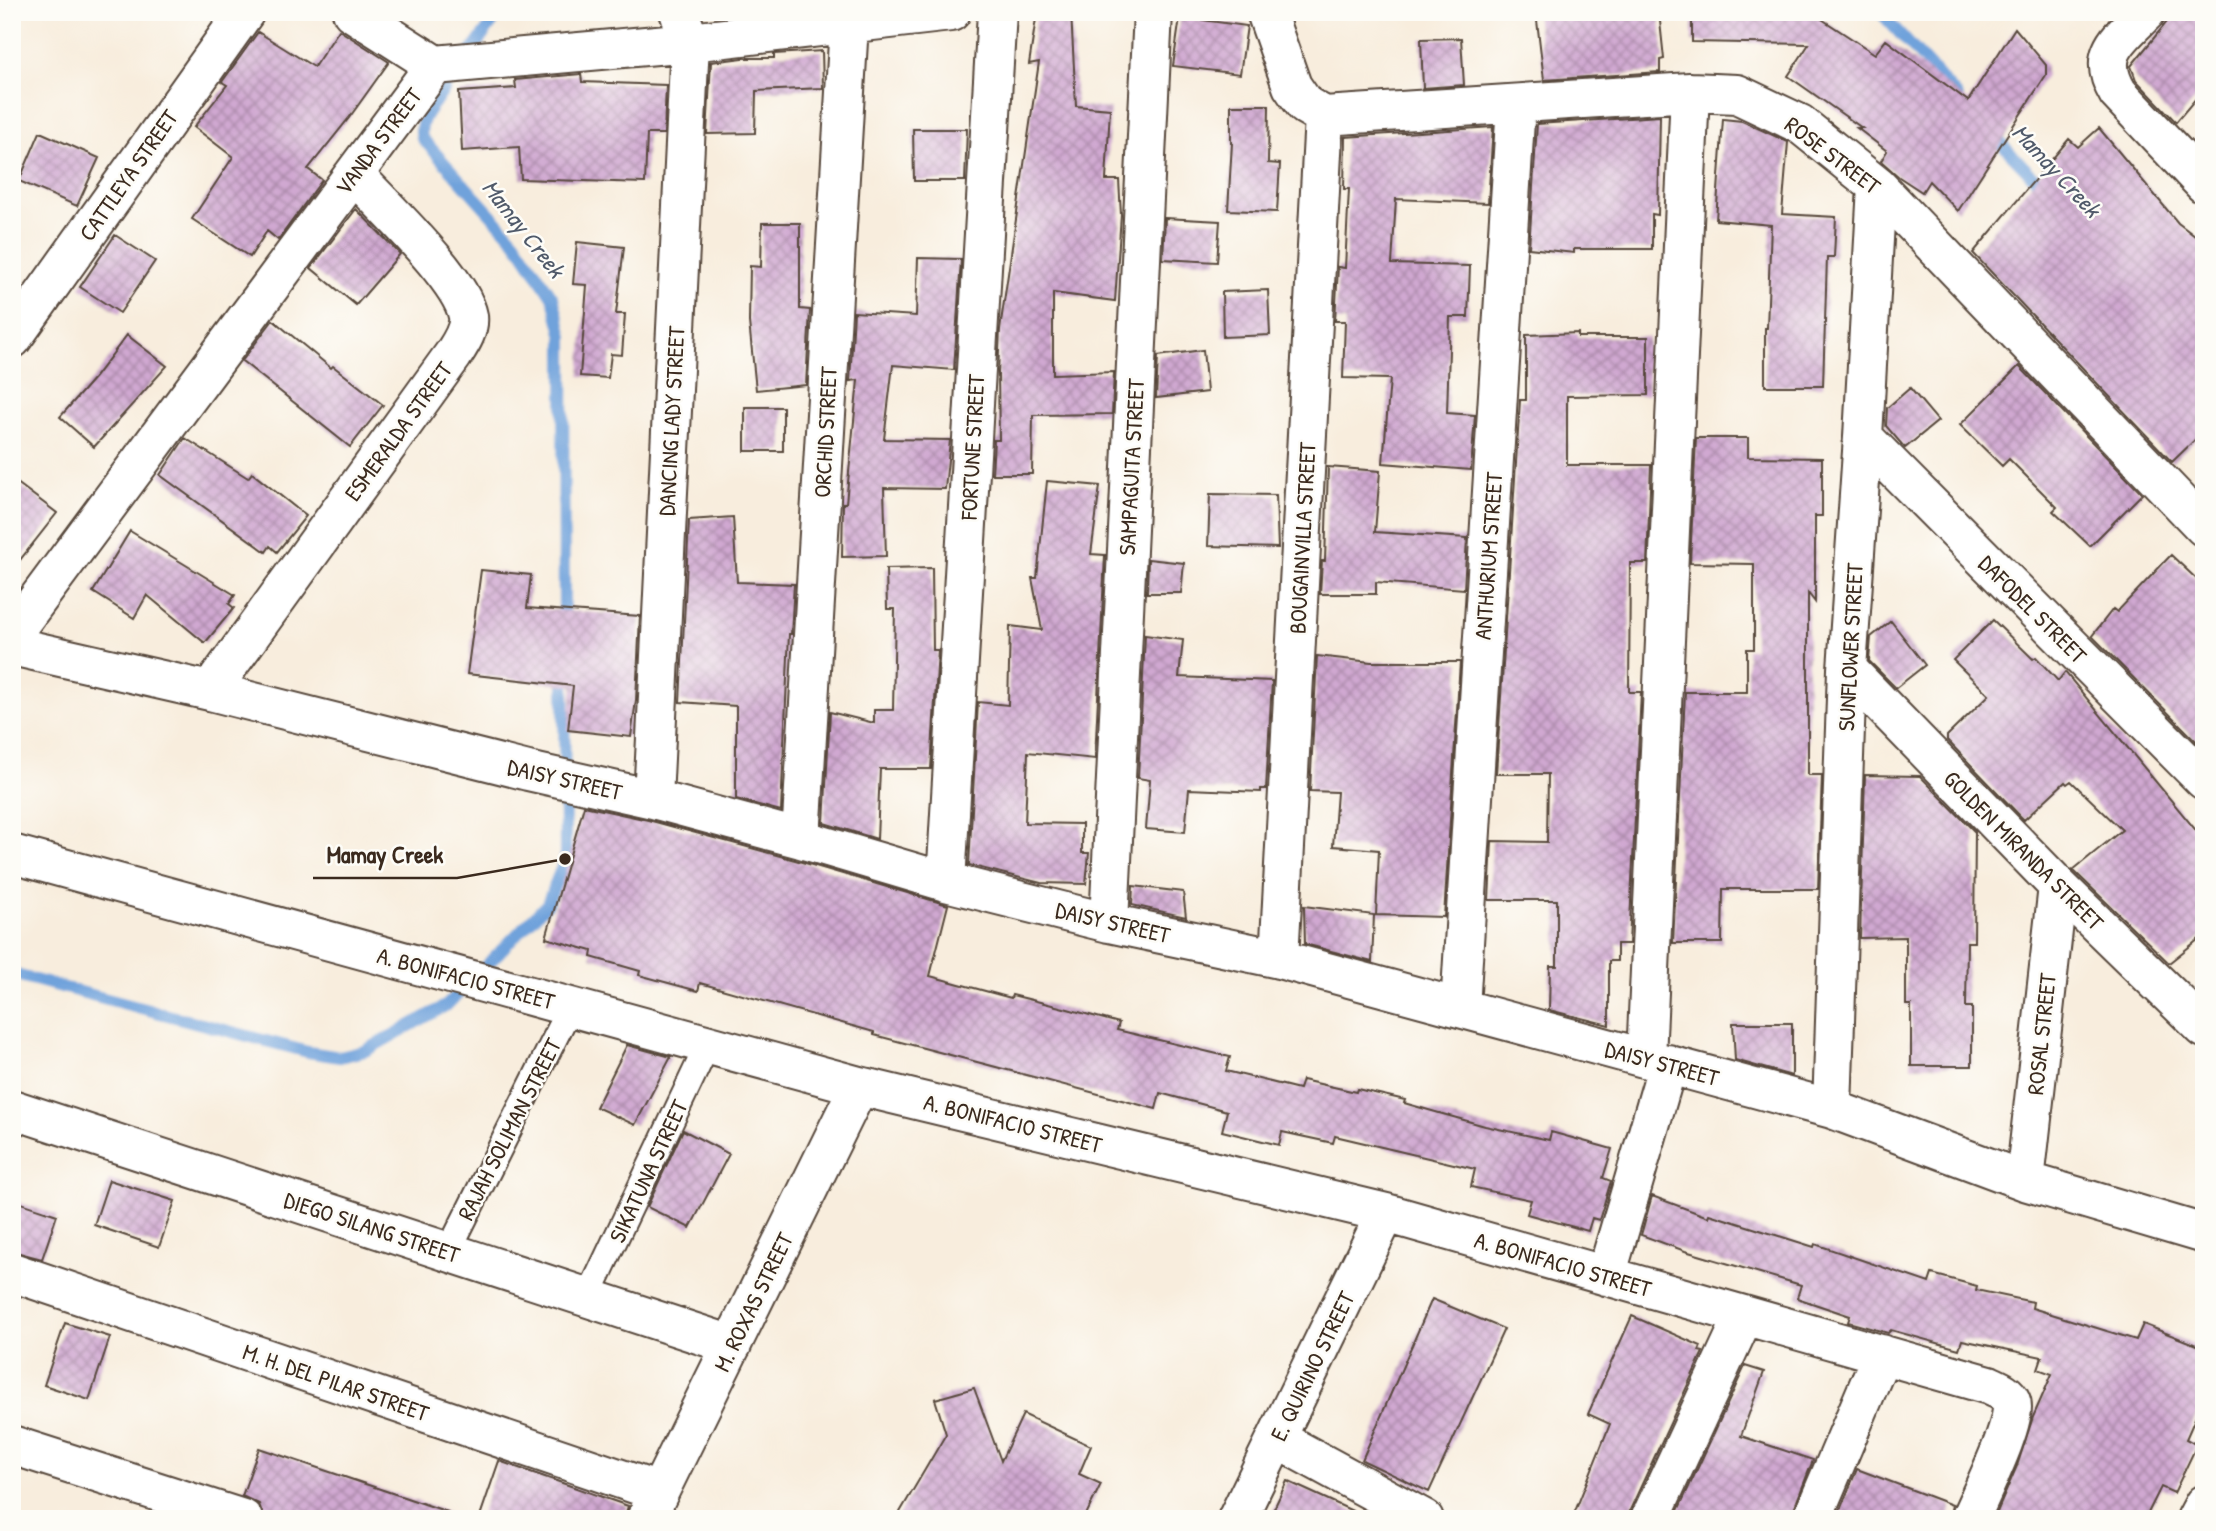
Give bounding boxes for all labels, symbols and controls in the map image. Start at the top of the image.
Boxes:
street label: VANDA STREET [327,81,429,201]
street label: CATTLEYA STREET [71,103,185,247]
street label: ROSE STREET [1779,109,1887,201]
water label: Mamay Creek [2005,116,2110,226]
water label: Mamay Creek [475,172,574,286]
street label: DANCING LADY STREET [651,325,691,517]
street label: ESMERALDA STREET [337,355,459,507]
street label: ORCHID STREET [806,366,844,498]
street label: FORTUNE STREET [953,373,991,522]
street label: SAMPAGUITA STREET [1111,378,1151,556]
street label: BOUGAINVILLA STREET [1282,441,1323,635]
street label: ANTHURIUM STREET [1467,471,1509,641]
street label: DAFODEL STREET [1972,548,2094,670]
street label: SUNFLOWER STREET [1830,562,1870,732]
street label: DAISY STREET [505,751,625,807]
street label: GOLDEN MIRANDA STREET [1937,763,2111,937]
callout: Mamay Creek [313,833,457,878]
text: Mamay Creek [327,838,443,871]
street label: DAISY STREET [1053,894,1173,950]
street label: A. BONIFACIO STREET [374,939,558,1017]
street label: ROSAL STREET [2019,972,2063,1096]
street label: RAJAH SOLIMAN STREET [450,1033,568,1225]
street label: DAISY STREET [1602,1033,1722,1093]
street label: A. BONIFACIO STREET [921,1086,1105,1160]
street label: SIKATUNA STREET [601,1094,695,1247]
street label: DIEGO SILANG STREET [280,1184,464,1270]
street label: A. BONIFACIO STREET [1471,1224,1655,1304]
street label: M. ROXAS STREET [706,1227,800,1377]
street label: E. QUIRINO STREET [1262,1286,1362,1446]
street label: M. H. DEL PILAR STREET [239,1336,433,1428]

